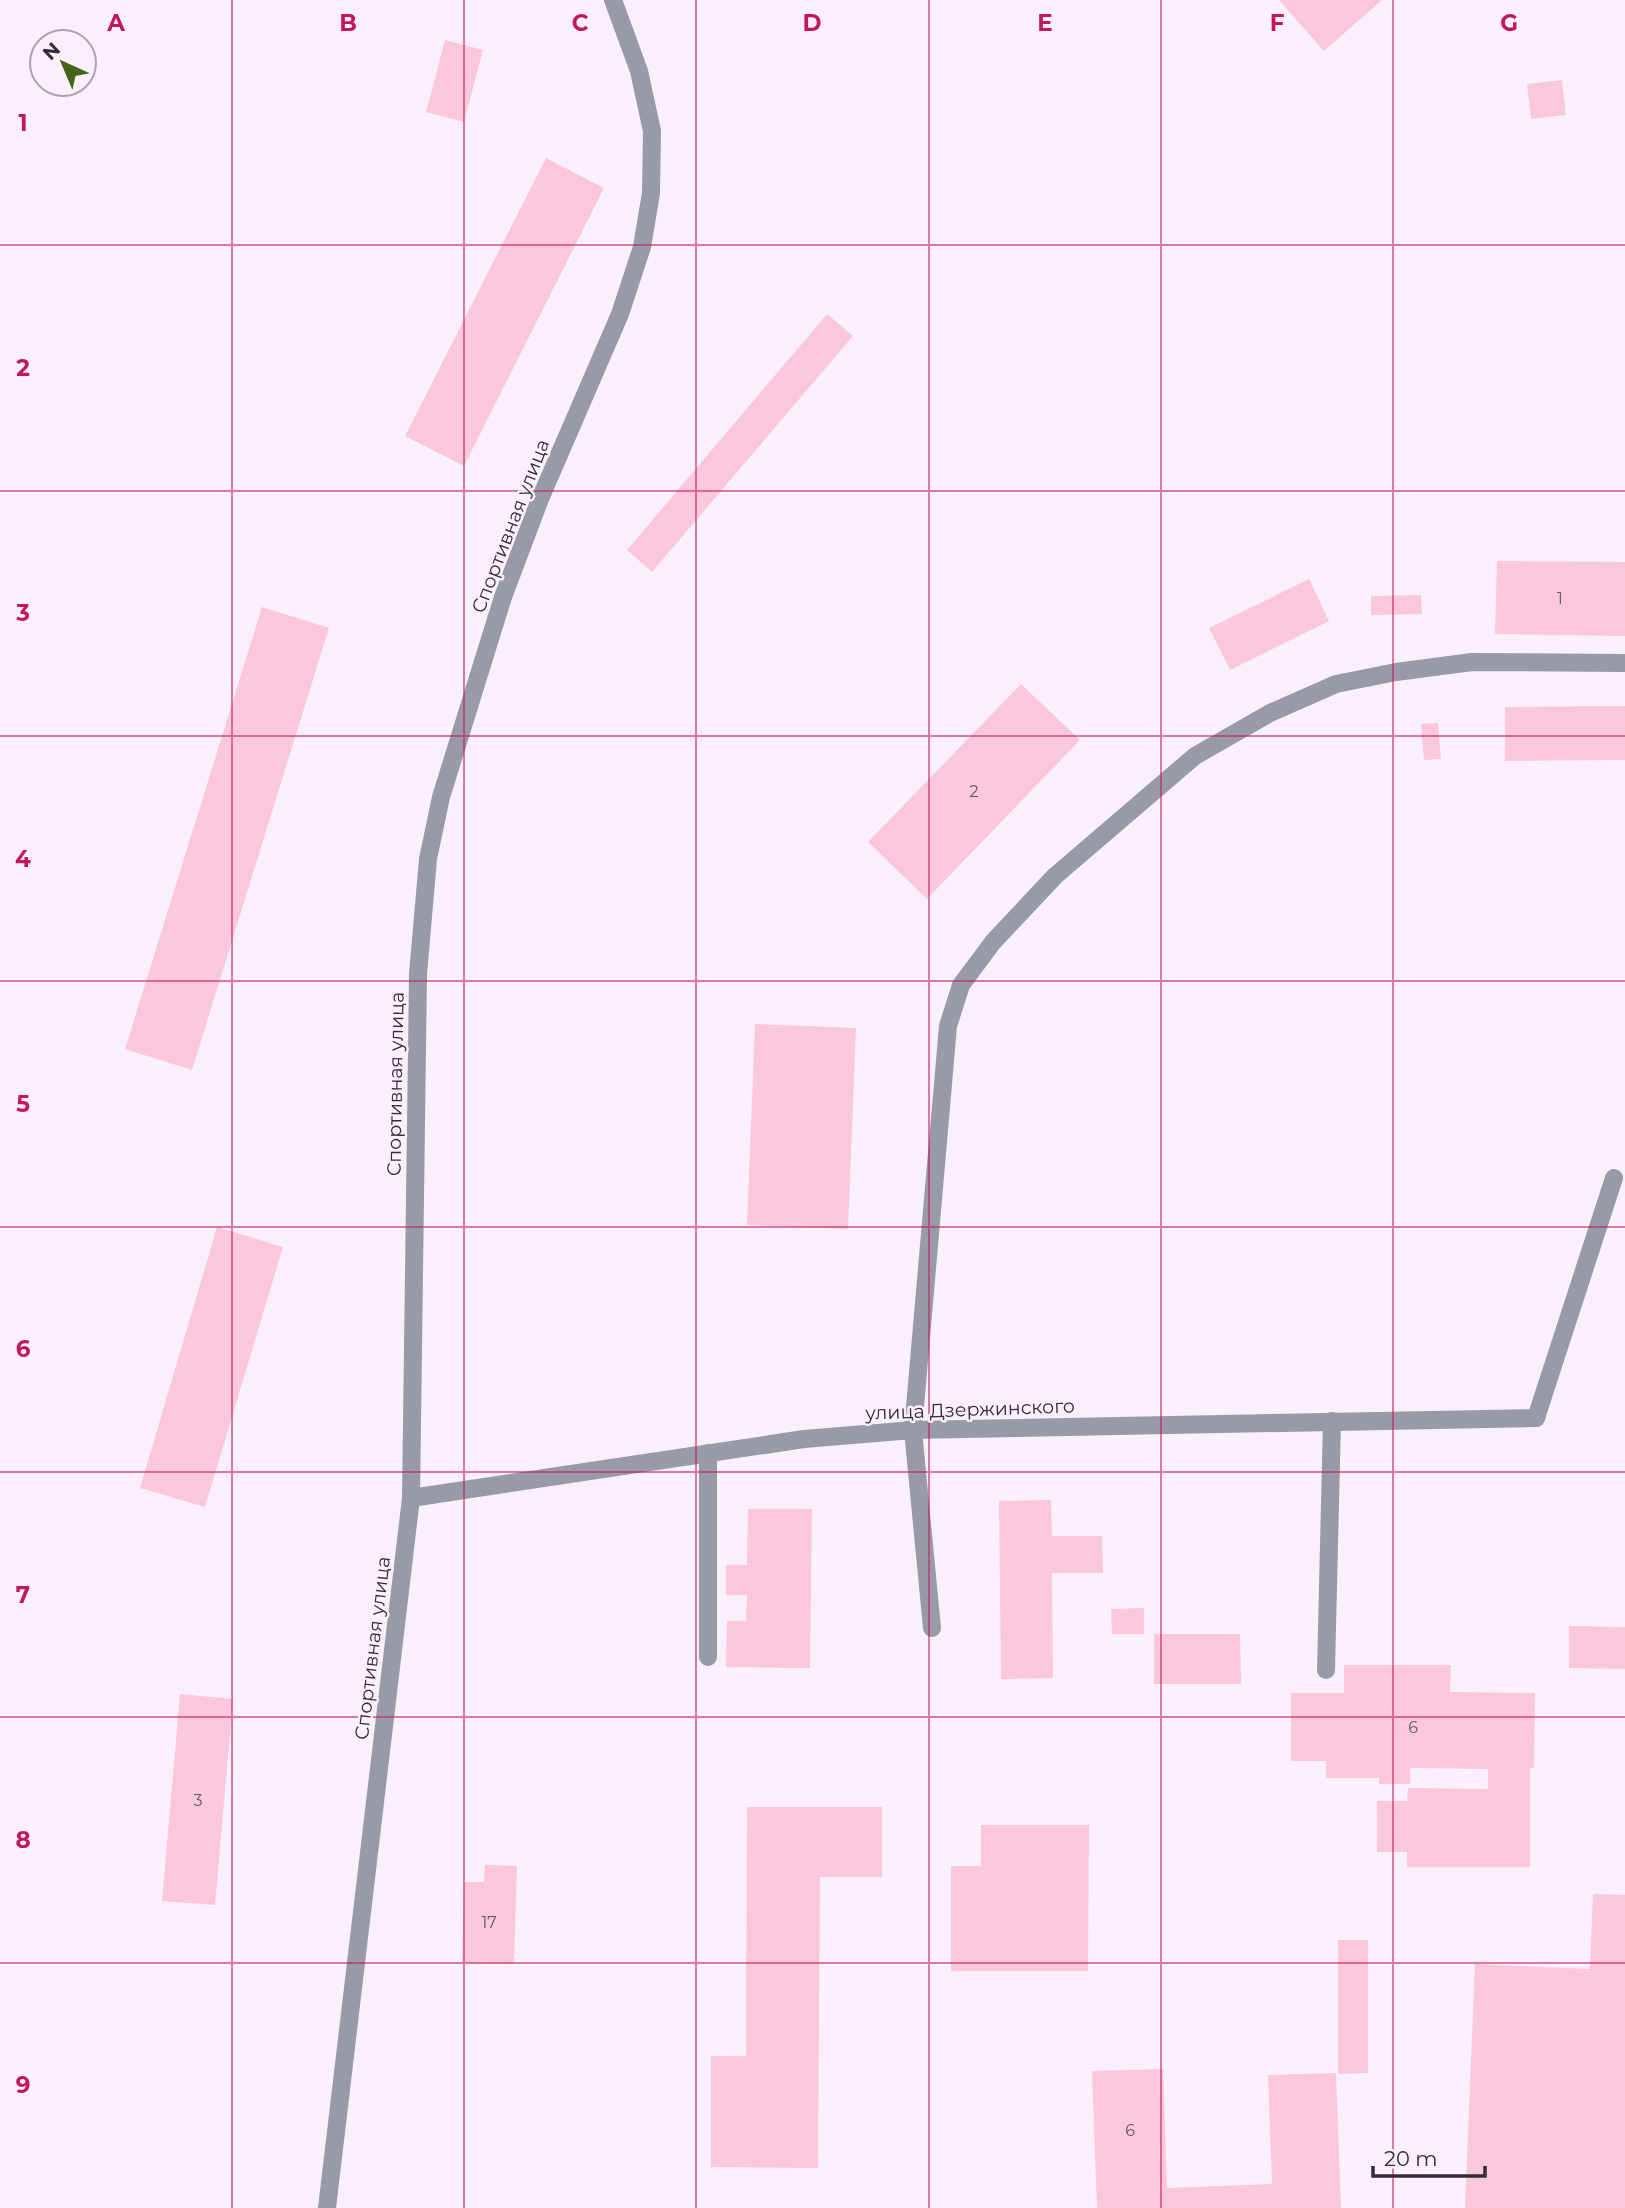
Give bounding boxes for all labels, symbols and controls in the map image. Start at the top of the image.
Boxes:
text: A [106,9,125,37]
text: B [339,9,357,37]
text: C [572,9,589,37]
text: D [803,9,822,37]
text: E [1037,9,1053,37]
text: F [1270,9,1285,37]
text: G [1500,9,1518,37]
north arrow [28,28,98,98]
text: N [38,38,65,65]
text: 1 [18,109,28,137]
text: 2 [16,354,30,382]
street label: Спортивная улица [467,436,554,616]
house number: 1 [1557,589,1563,608]
text: 3 [15,599,30,627]
house number: 2 [969,782,979,801]
text: 4 [15,845,31,873]
street label: Спортивная улица [382,992,409,1176]
text: 5 [16,1090,30,1118]
text: 6 [16,1335,31,1363]
street label: улица Дзержинского [864,1394,1075,1425]
street label: Спортивная улица [350,1555,395,1741]
text: 7 [16,1581,30,1609]
house number: 6 [1408,1718,1418,1737]
house number: 3 [193,1791,203,1810]
text: 8 [15,1826,31,1854]
house number: 17 [481,1913,497,1932]
text: 9 [16,2071,30,2099]
house number: 6 [1125,2121,1135,2140]
scale bar [1373,2134,1485,2178]
text: 20 m [1384,2146,1438,2171]

